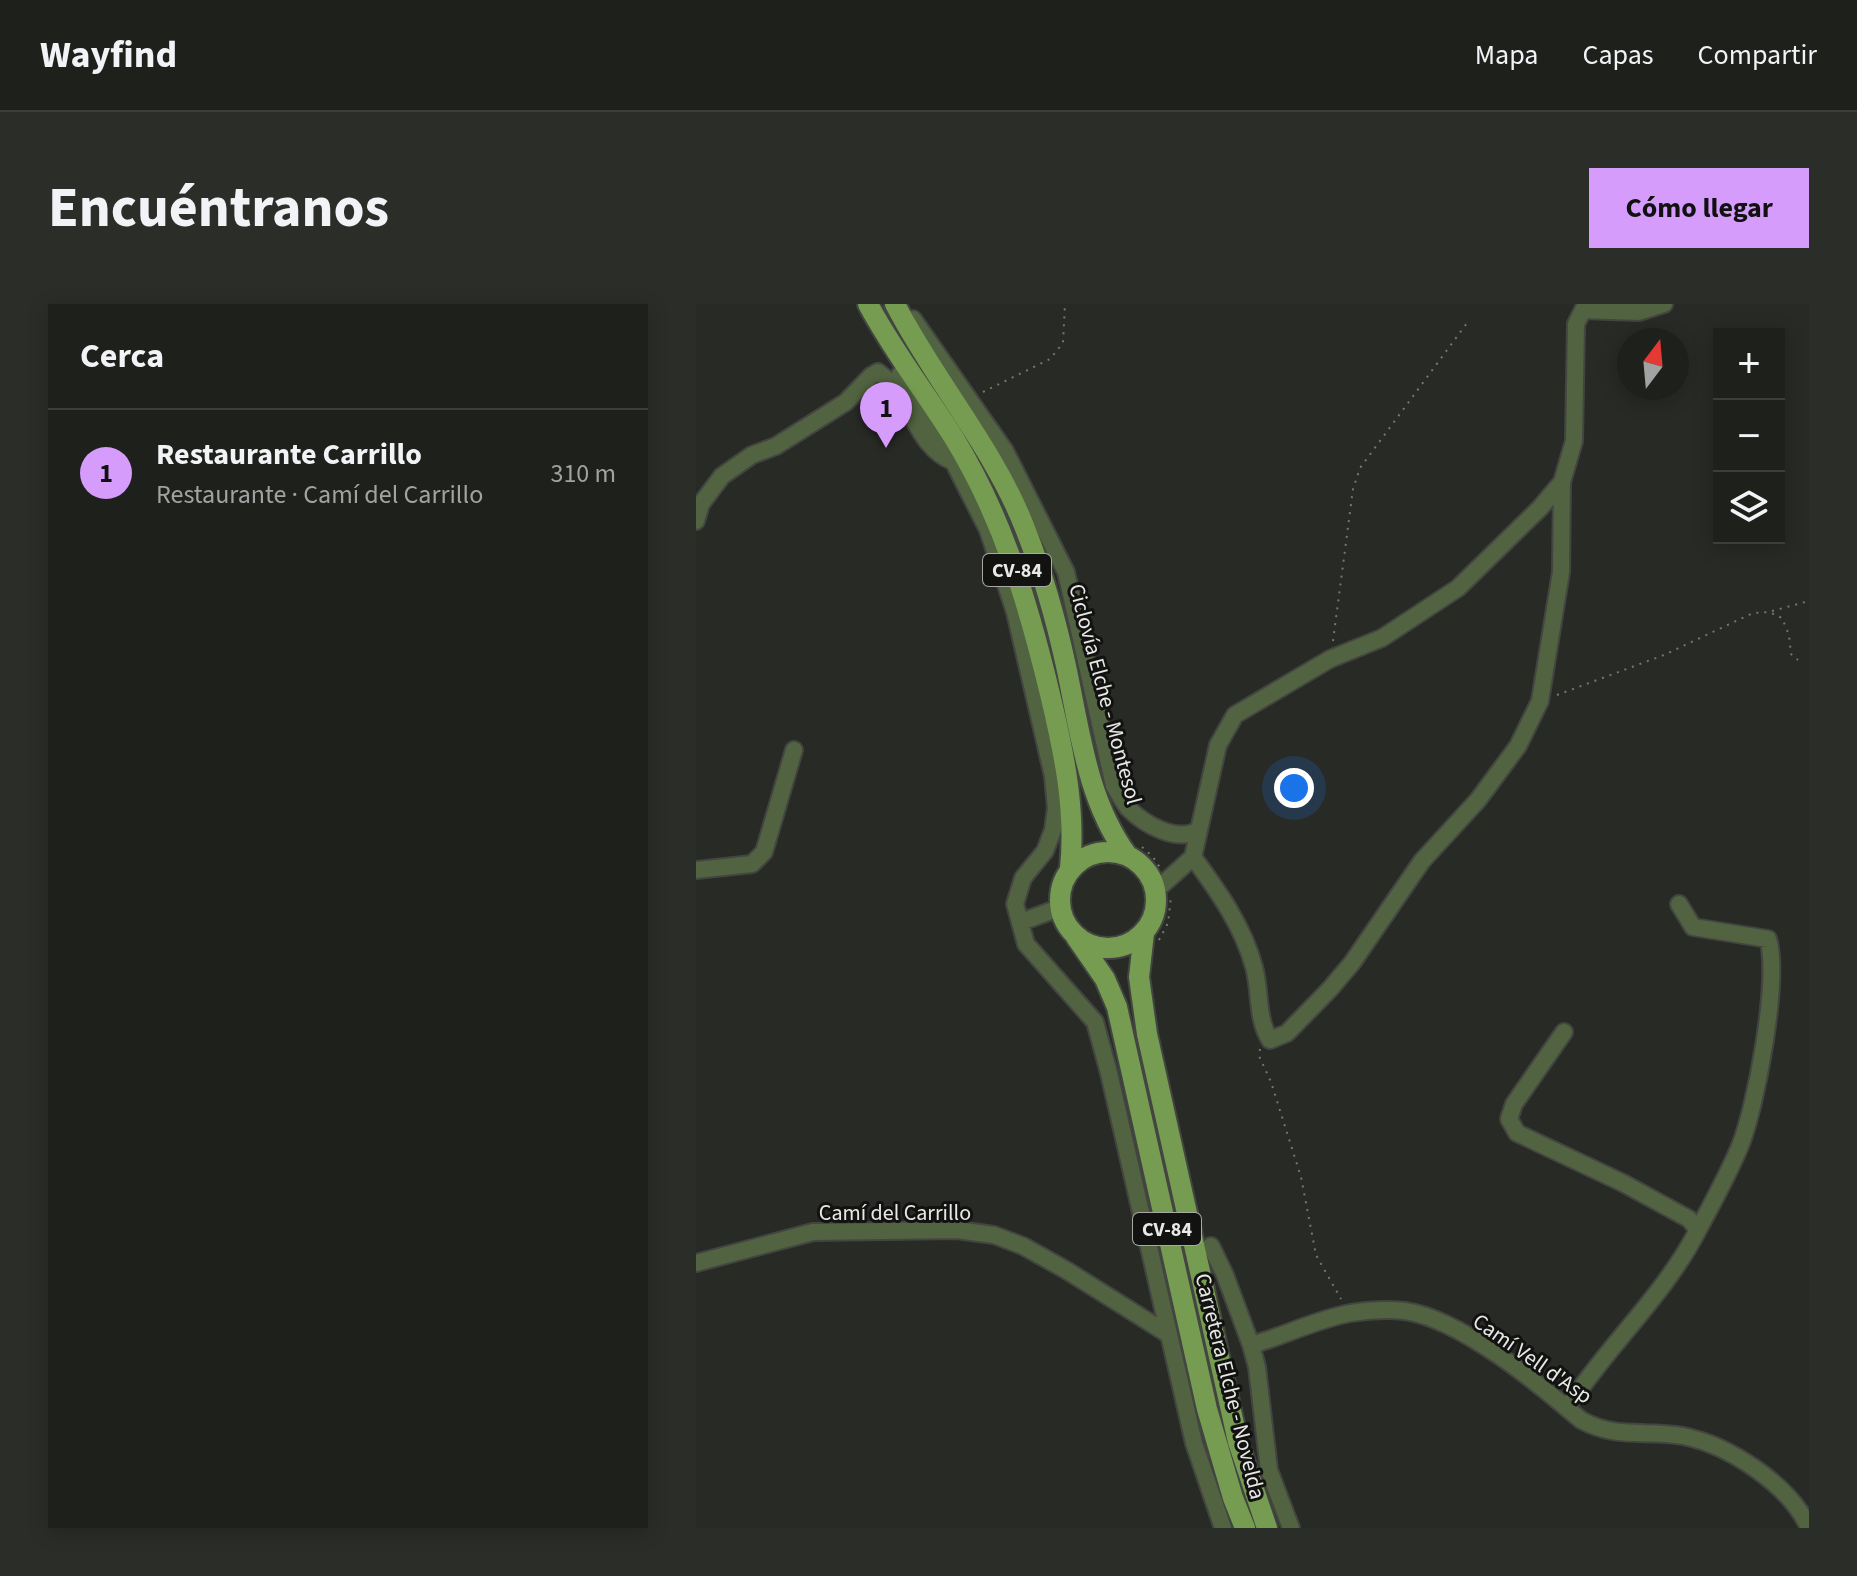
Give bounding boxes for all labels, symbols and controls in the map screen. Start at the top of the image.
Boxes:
text: Wayfind [40,28,177,82]
text: Mapa [1475,35,1538,75]
text: Capas [1582,35,1654,75]
text: Compartir [1698,35,1817,75]
button: Cómo llegar [1589,168,1809,248]
text: Encuéntranos [48,169,389,248]
north arrow [1617,328,1689,400]
map controls [1713,328,1785,544]
button: + [1713,328,1785,400]
text: Cerca [80,332,164,381]
pin: 1 [860,382,912,448]
button: − [1713,400,1785,472]
text: Restaurante Carrillo [156,433,422,476]
text: 1 [99,455,113,492]
text: 310 m [550,455,616,492]
button: layers [1713,472,1785,544]
text: Restaurante · Camí del Carrillo [156,476,483,513]
road number: CV-84 [983,554,1051,586]
street label: Ciclovía Elche - Montesol [1060,580,1150,808]
your location [1274,768,1314,808]
street label: Camí del Carrillo [819,1197,971,1229]
road number: CV-84 [1133,1213,1201,1245]
street label: Carretera Elche - Novelda [1186,1270,1274,1503]
street label: Camí Vell d'Asp [1466,1306,1599,1412]

